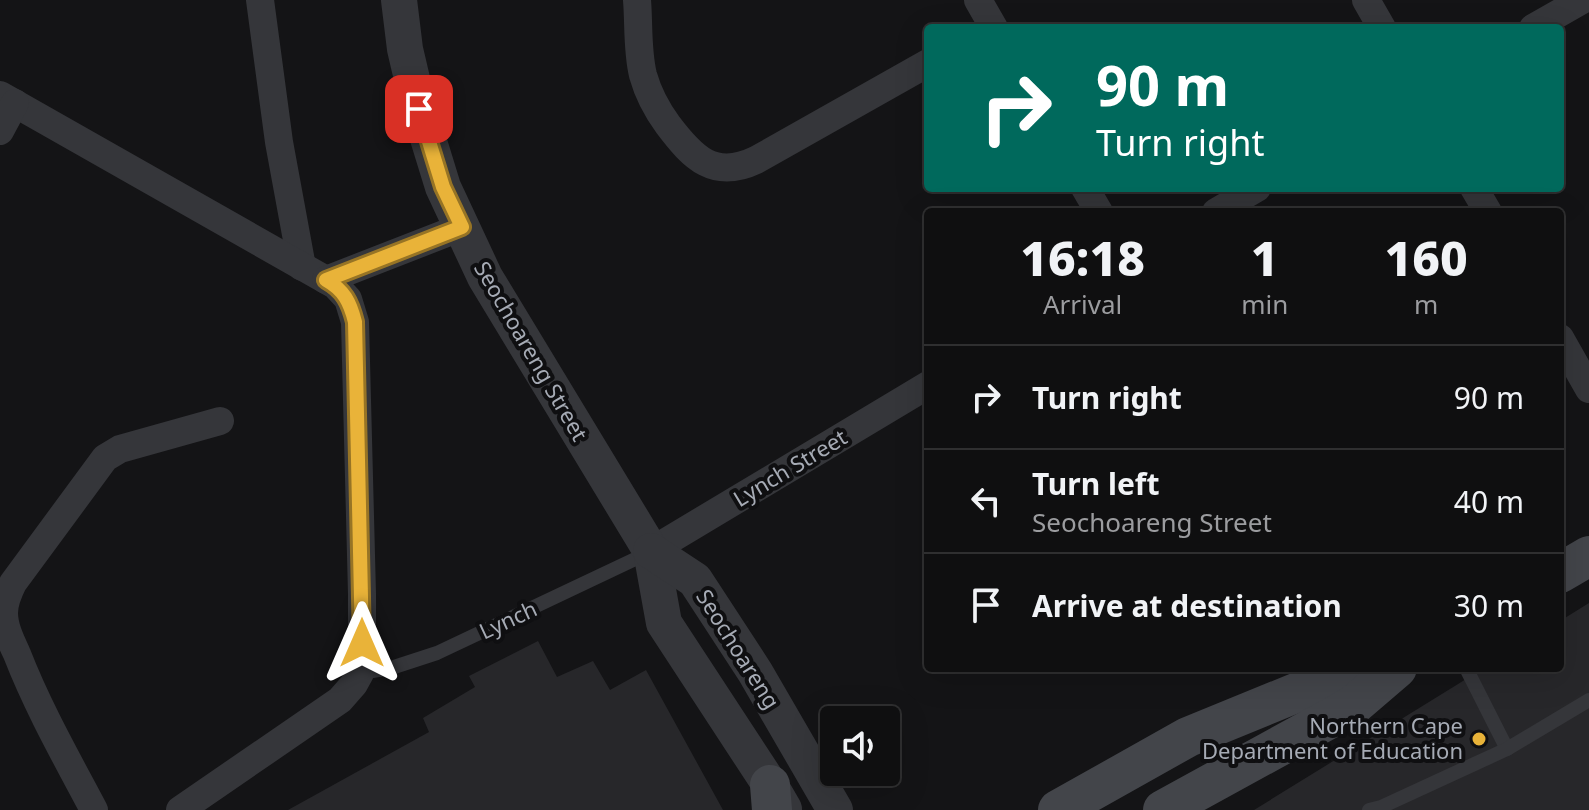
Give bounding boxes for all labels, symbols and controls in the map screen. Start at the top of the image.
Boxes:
text: 90 m [1096,46,1229,122]
icon: right [964,56,1068,160]
pin [385,75,453,143]
icon: arrive [397,87,441,131]
text: Turn right [1096,118,1264,167]
text: 16:18 [1020,225,1145,290]
text: 1 [1251,225,1279,290]
text: 160 [1385,225,1468,290]
street label: Seochoareng Street [468,255,596,446]
text: Arrival [1043,286,1122,322]
text: min [1241,286,1288,322]
text: m [1414,286,1438,322]
icon: right [964,375,1008,419]
text: Turn right [1032,377,1182,418]
text: 90 m [1454,377,1524,418]
street label: Lynch Street [727,421,852,513]
text: Turn left [1032,463,1160,504]
icon: left [964,479,1008,523]
text: 40 m [1454,481,1524,522]
text: Seochoareng Street [1032,504,1272,540]
street label: Seochoareng [690,583,788,714]
icon: arrive [964,583,1008,627]
text: Arrive at destination [1032,585,1342,626]
text: 30 m [1454,585,1524,626]
street label: Lynch [474,593,541,645]
position arrow [320,601,404,685]
map controls [820,706,900,786]
button: sound [820,706,900,786]
place label: Northern Cape Department of Education [1202,710,1463,765]
marker: Northern Cape Department of Education [1470,730,1488,748]

